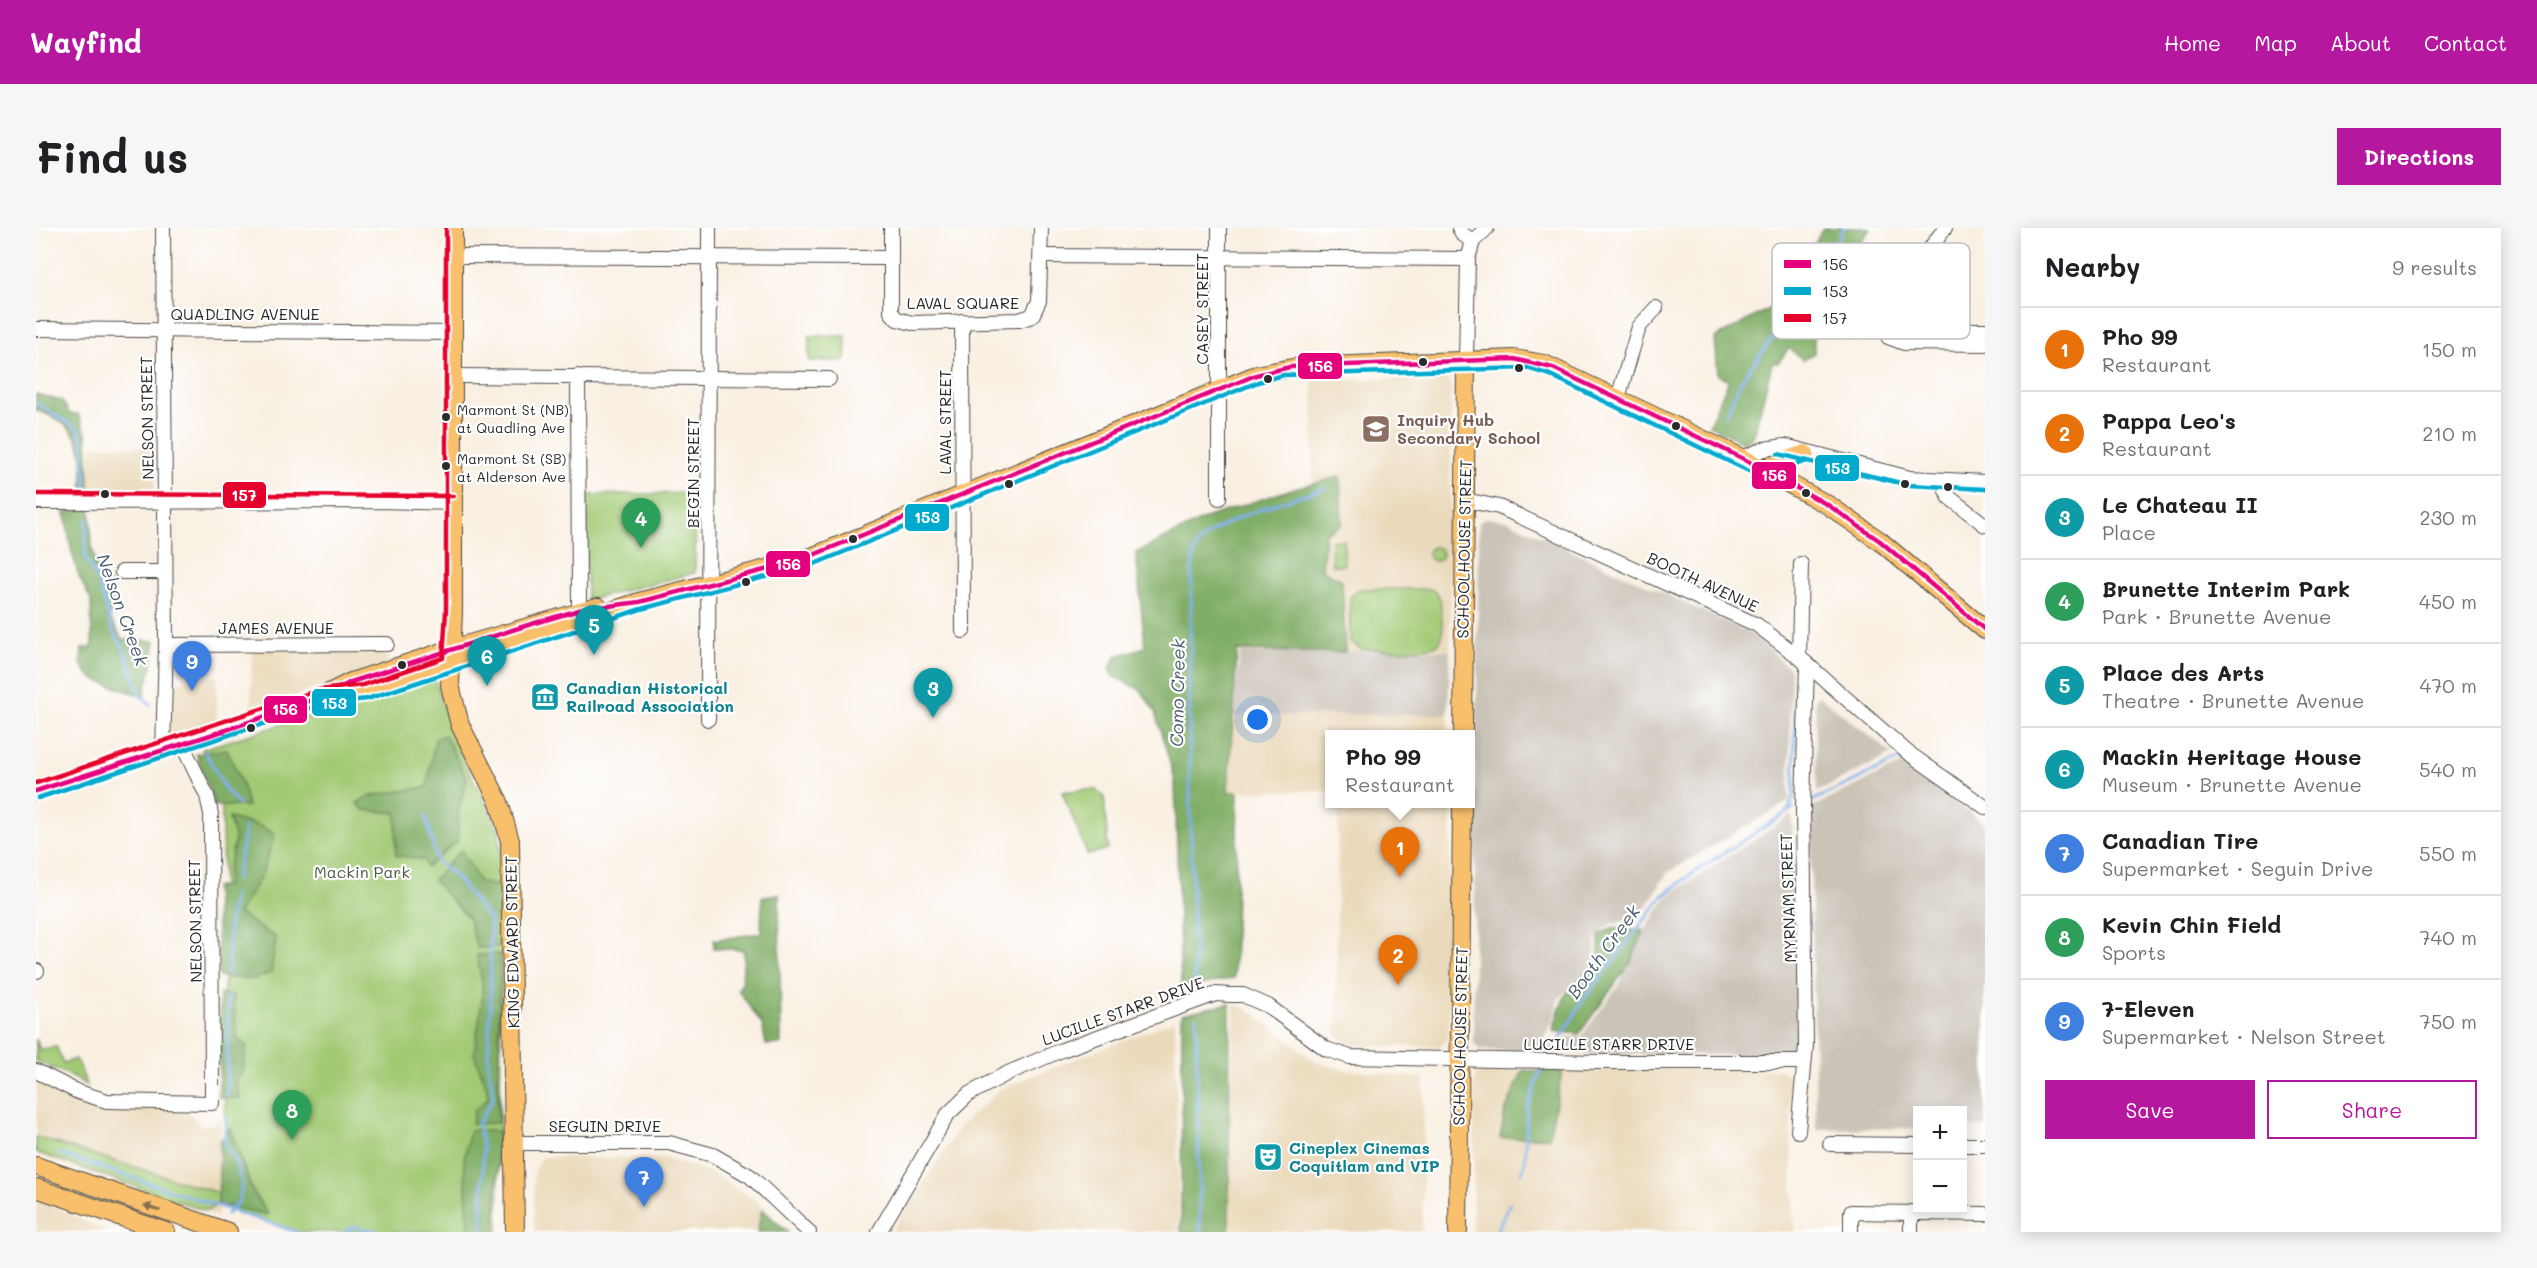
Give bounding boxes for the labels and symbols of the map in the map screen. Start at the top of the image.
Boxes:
legend [1772,243,1970,339]
street label: CASEY STREET [1191,253,1212,365]
text: 156 [1822,253,1848,274]
text: 153 [1822,280,1848,301]
street label: LAVAL SQUARE [907,292,1019,313]
street label: QUADLING AVENUE [170,303,320,324]
text: 157 [1822,307,1847,328]
line badge: 156 [1297,352,1343,380]
text: 156 [1307,355,1333,376]
street label: NELSON STREET [135,356,158,480]
unlabelled marker [1417,356,1429,368]
unlabelled marker [1513,362,1525,374]
street label: LAVAL STREET [934,369,955,475]
unlabelled marker [1262,373,1274,385]
place label: Marmont St (NB) at Quadling Ave [457,400,569,437]
place label: Inquiry Hub Secondary School [1397,409,1540,448]
marker: Marmont St (NB) at Quadling Ave [440,411,452,423]
school or university icon: Inquiry Hub Secondary School [1360,413,1392,445]
street label: BEGIN STREET [682,418,703,528]
unlabelled marker [1670,420,1682,432]
place label: Marmont St (SB) at Alderson Ave [457,449,567,486]
line badge: 153 [1814,454,1860,482]
text: 153 [1824,457,1850,478]
street label: SCHOOLHOUSE STREET [1451,459,1476,639]
marker: Marmont St (SB) at Alderson Ave [440,460,452,472]
line badge: 156 [1751,461,1797,490]
text: 156 [1761,464,1787,485]
unlabelled marker [1003,478,1015,490]
unlabelled marker [1899,478,1911,490]
line badge: 157 [222,481,267,509]
unlabelled marker [1942,481,1954,493]
text: 157 [231,484,257,505]
unlabelled marker [1800,487,1812,499]
unlabelled marker [99,488,111,500]
pin: 4 [622,498,660,548]
line badge: 153 [904,503,950,532]
text: 153 [914,506,940,527]
unlabelled marker [847,533,859,545]
street label: BOOTH AVENUE [1644,547,1762,617]
water label: Nelson Creek [92,550,155,670]
line badge: 156 [765,550,811,578]
text: 156 [775,553,801,574]
unlabelled marker [740,576,752,588]
pin: 5 [574,606,614,655]
street label: JAMES AVENUE [218,617,334,638]
pin: 6 [468,636,506,686]
water label: Como Creek [1164,638,1190,747]
pin: 9 [172,642,212,691]
unlabelled marker [396,659,408,671]
pin: 3 [914,668,952,718]
place label: Canadian Historical Railroad Association [566,677,734,716]
museum icon: Canadian Historical Railroad Association [529,681,561,713]
line badge: 153 [311,688,357,717]
text: 153 [321,692,347,713]
line badge: 156 [263,695,308,724]
text: 156 [272,698,298,719]
your location [1243,705,1272,734]
unlabelled marker [245,722,257,734]
pin: 1 [1380,828,1420,877]
street label: MYRNAM STREET [1775,833,1800,963]
street label: KING EDWARD STREET [499,855,524,1028]
street label: NELSON STREET [183,859,206,983]
park label: Mackin Park [314,861,410,882]
water label: Booth Creek [1561,899,1646,1003]
pin: 2 [1378,936,1418,985]
street label: SCHOOLHOUSE STREET [1447,946,1472,1126]
street label: LUCILLE STARR DRIVE [1039,971,1207,1050]
street label: LUCILLE STARR DRIVE [1524,1033,1694,1054]
pin: 8 [272,1090,312,1140]
street label: SEGUIN DRIVE [549,1115,661,1136]
place label: Cineplex Cinemas Coquitlam and VIP [1289,1137,1440,1176]
theatre icon: Cineplex Cinemas Coquitlam and VIP [1252,1141,1284,1173]
pin: 7 [624,1158,664,1207]
one-way arrow [143,1202,161,1212]

